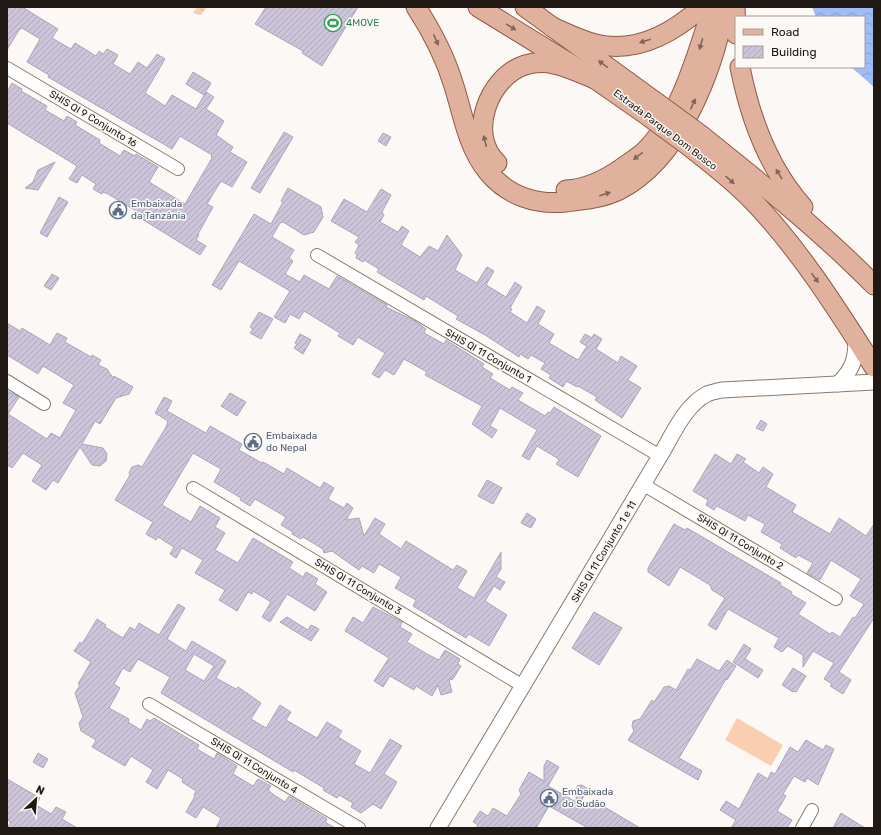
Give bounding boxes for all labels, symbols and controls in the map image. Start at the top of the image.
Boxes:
sports icon: 4MOVE [323,13,343,33]
legend [735,16,865,68]
place label: 4MOVE [346,17,379,29]
one-way arrow [505,24,517,31]
text: Road [771,25,799,39]
one-way arrow [434,35,440,47]
one-way arrow [639,38,651,44]
one-way arrow [698,39,704,51]
text: Building [771,45,817,59]
one-way arrow [598,60,608,68]
street label: Estrada Parque Dom Bosco [611,87,719,173]
street label: SHIS QI 9 Conjunto 16 [47,88,139,150]
one-way arrow [690,98,696,110]
one-way arrow [482,135,488,147]
one-way arrow [633,152,643,160]
one-way arrow [775,168,782,180]
one-way arrow [725,175,735,185]
one-way arrow [599,191,611,197]
place label: Embaixada da Tanzânia [131,198,186,222]
public building icon: Embaixada da Tanzânia [108,200,128,220]
one-way arrow [811,272,819,283]
street label: SHIS QI 11 Conjunto 1 [443,327,533,385]
place label: Embaixada do Nepal [266,430,317,454]
public building icon: Embaixada do Nepal [243,432,263,452]
street label: SHIS QI 11 Conjunto 1 e 11 [569,499,639,605]
street label: SHIS QI 11 Conjunto 2 [695,511,785,573]
street label: SHIS QI 11 Conjunto 3 [313,556,403,618]
street label: SHIS QI 11 Conjunto 4 [208,735,300,797]
north arrow [16,779,56,819]
text: N [34,783,47,798]
place label: Embaixada do Sudão [562,786,613,810]
public building icon: Embaixada do Sudão [539,788,559,808]

